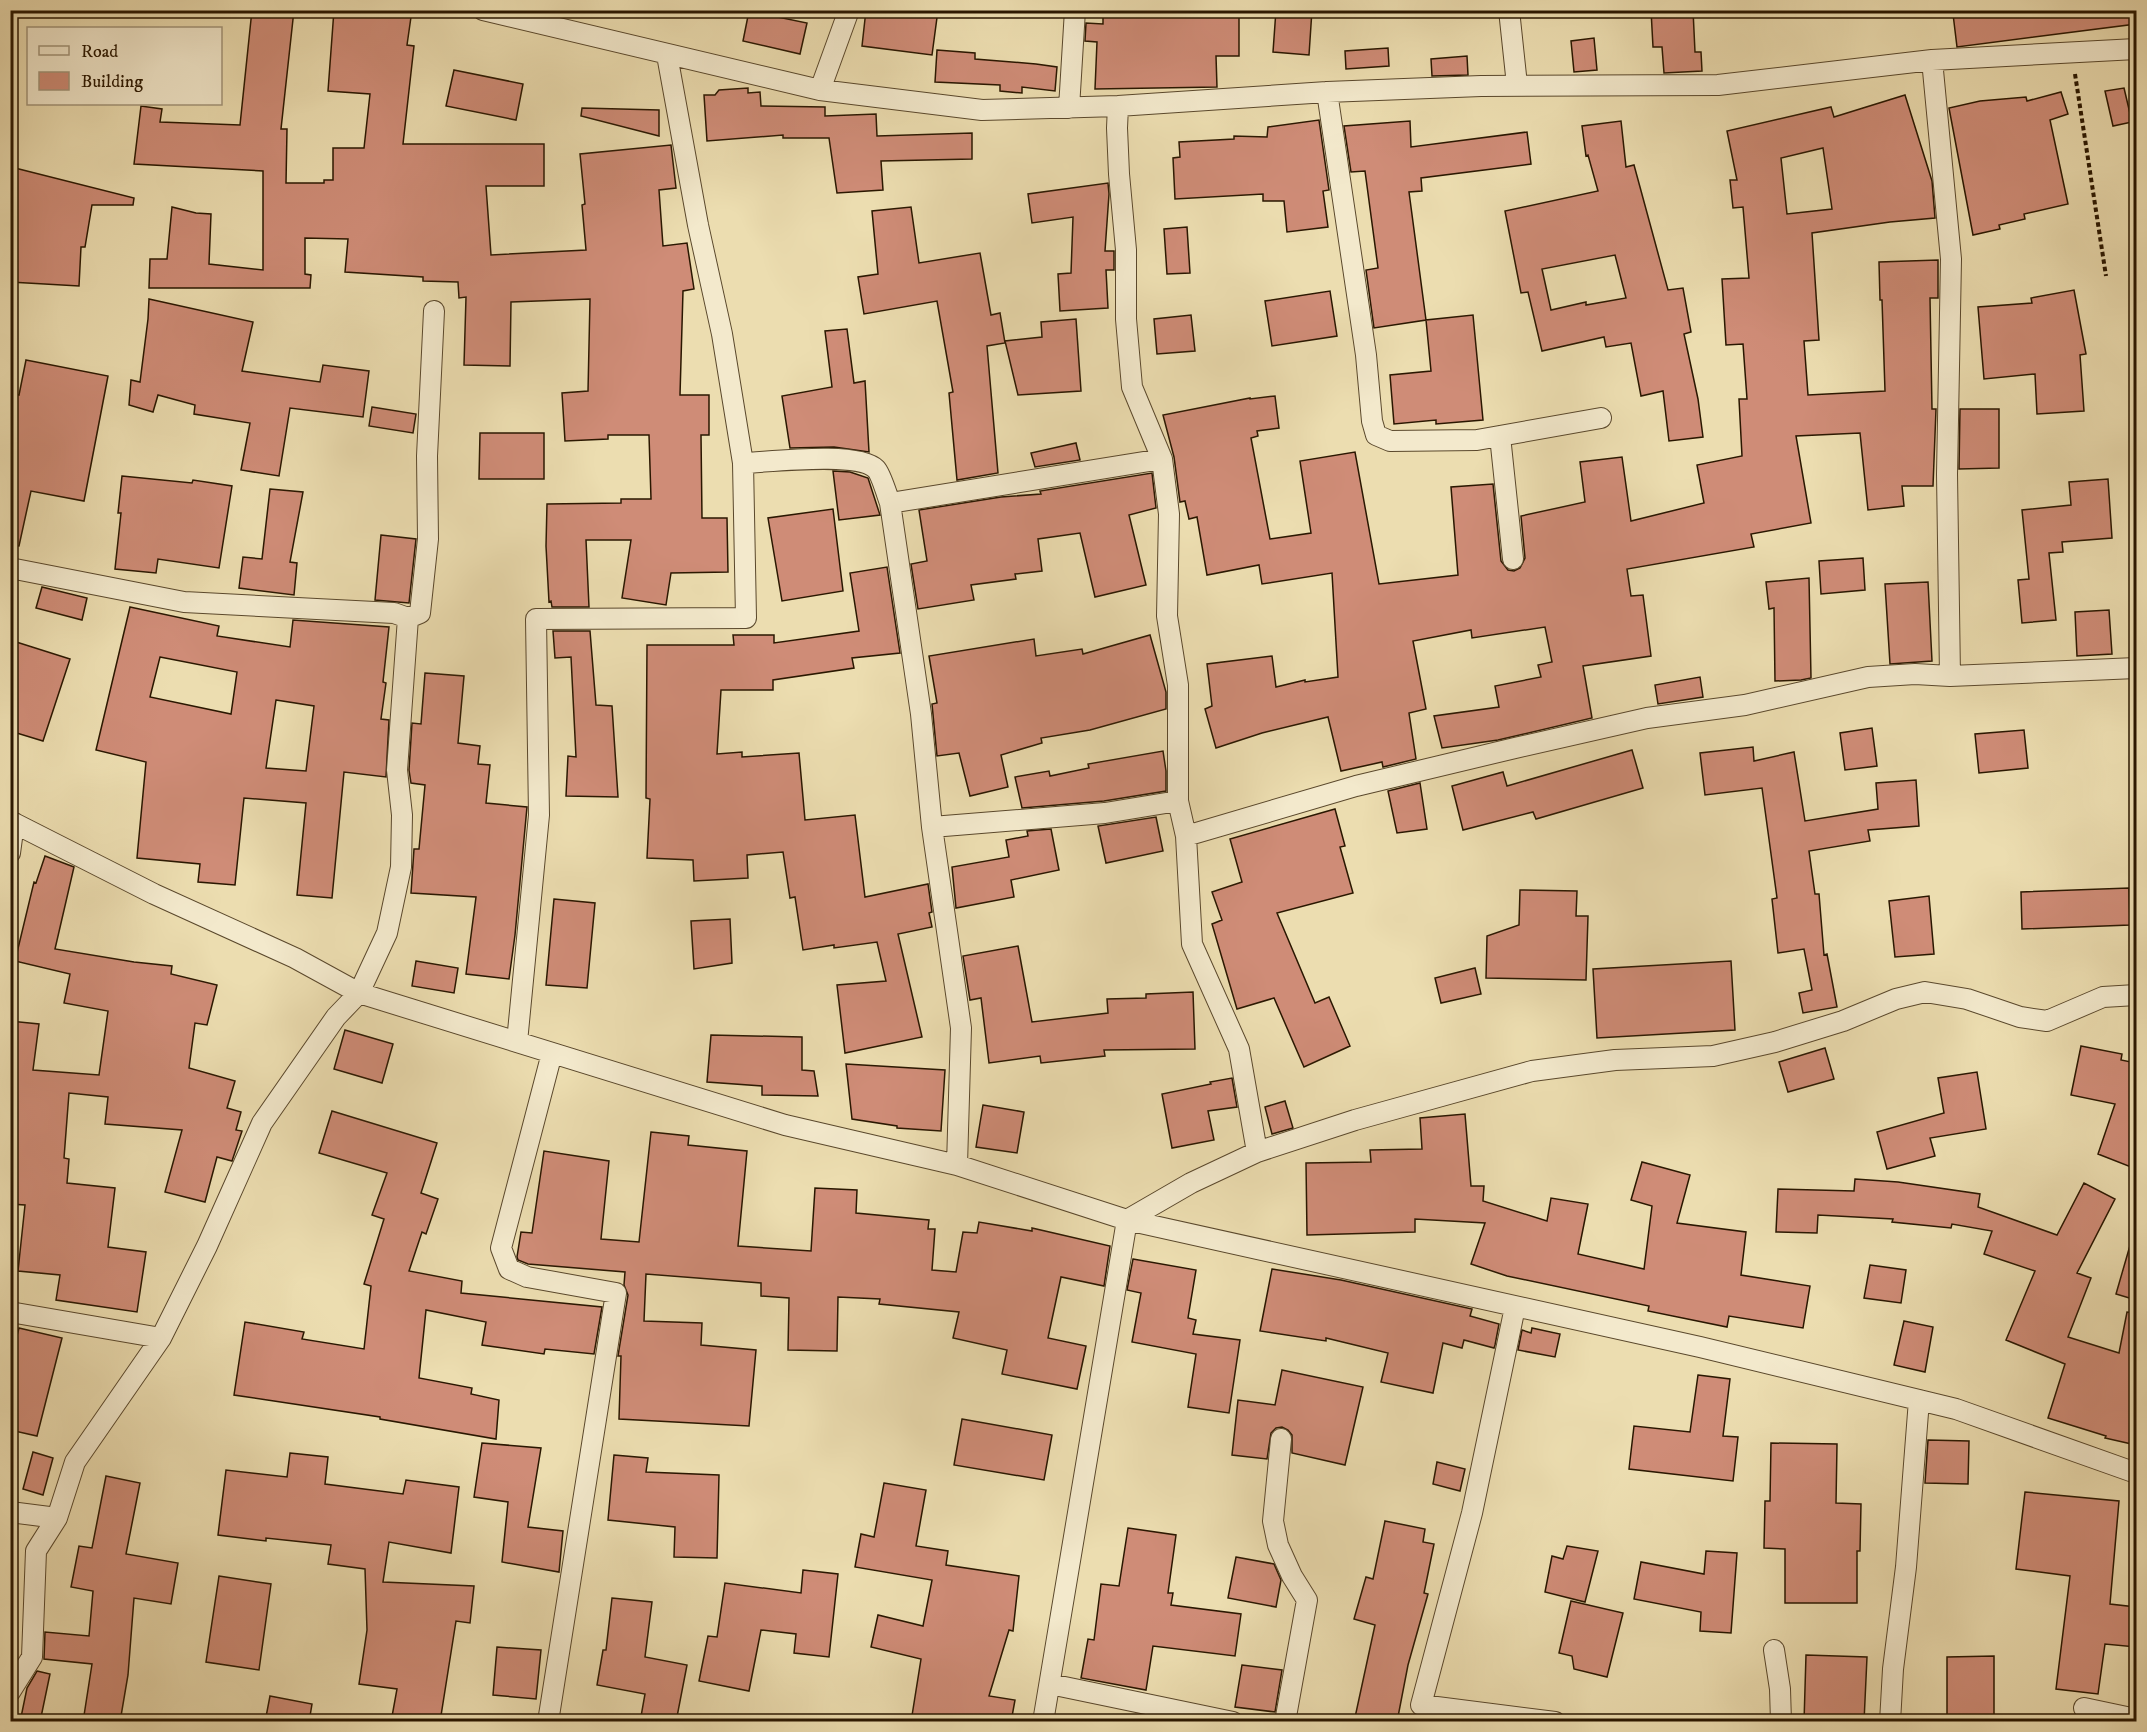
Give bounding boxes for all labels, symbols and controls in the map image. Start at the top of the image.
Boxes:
legend [27,27,222,105]
text: Road [81,41,118,63]
text: Building [81,71,143,93]

